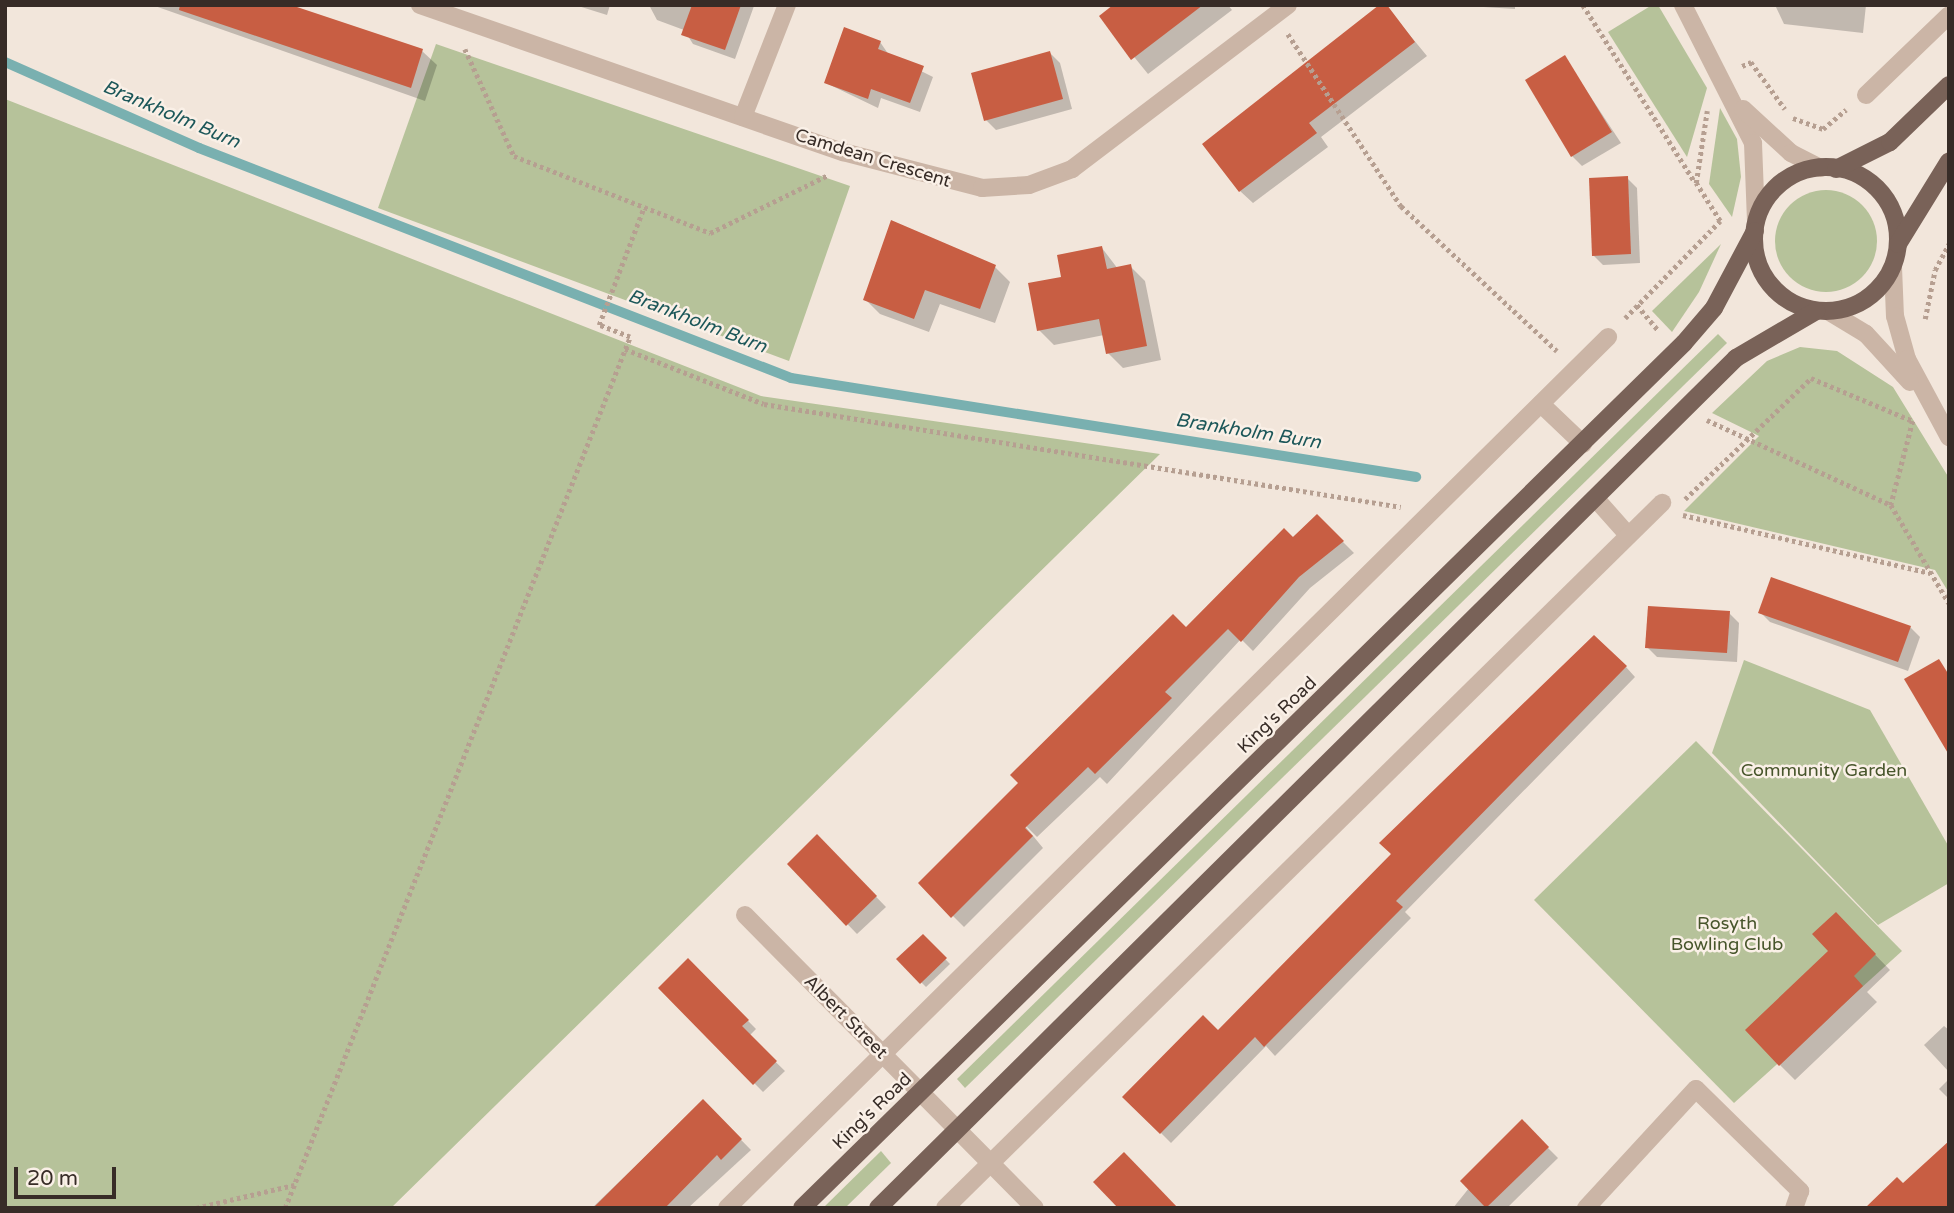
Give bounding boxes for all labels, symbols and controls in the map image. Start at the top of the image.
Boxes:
water label: Brankholm Burn [99,76,243,154]
street label: Camdean Crescent [793,124,953,192]
water label: Brankholm Burn [624,285,770,359]
water label: Brankholm Burn [1174,409,1322,455]
street label: King's Road [1233,672,1321,758]
park label: Community Garden [1741,759,1907,781]
park label: Rosyth Bowling Club [1671,913,1783,956]
street label: Albert Street [800,971,892,1063]
street label: King's Road [828,1068,916,1154]
scale bar [18,1154,119,1198]
text: 20 m [27,1166,78,1191]

